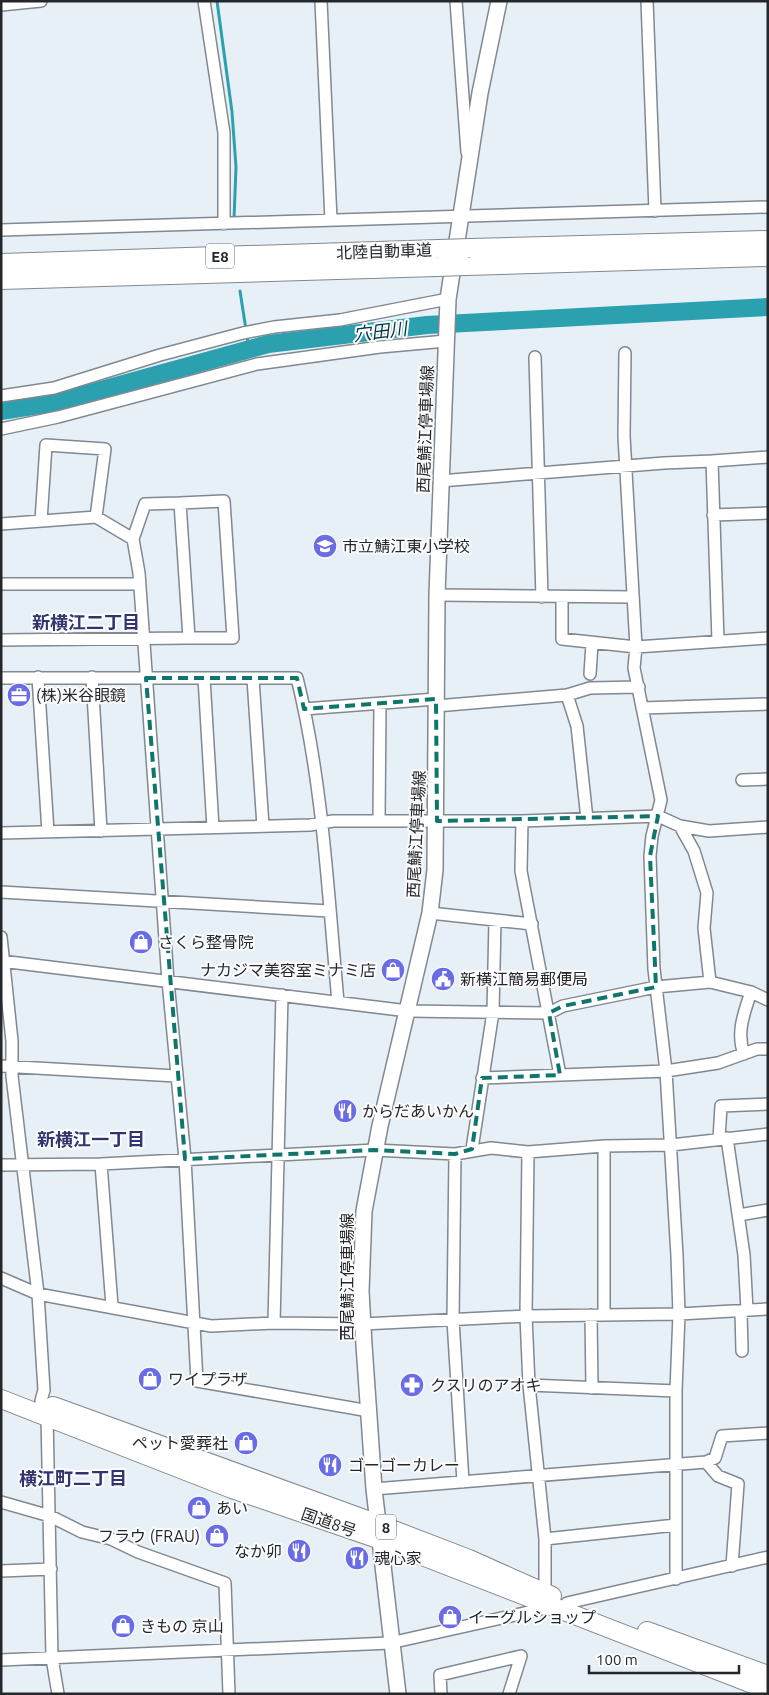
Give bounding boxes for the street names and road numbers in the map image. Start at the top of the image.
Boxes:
street label: 北陸自動車道 [336,240,432,262]
road number: E8 [206,244,234,268]
street label: 西尾鯖江停車場線 [414,365,436,493]
street label: 西尾鯖江停車場線 [404,770,428,898]
street label: 西尾鯖江停車場線 [338,1213,356,1341]
street label: 国道8号 [299,1504,359,1540]
road number: 8 [376,1514,396,1540]

